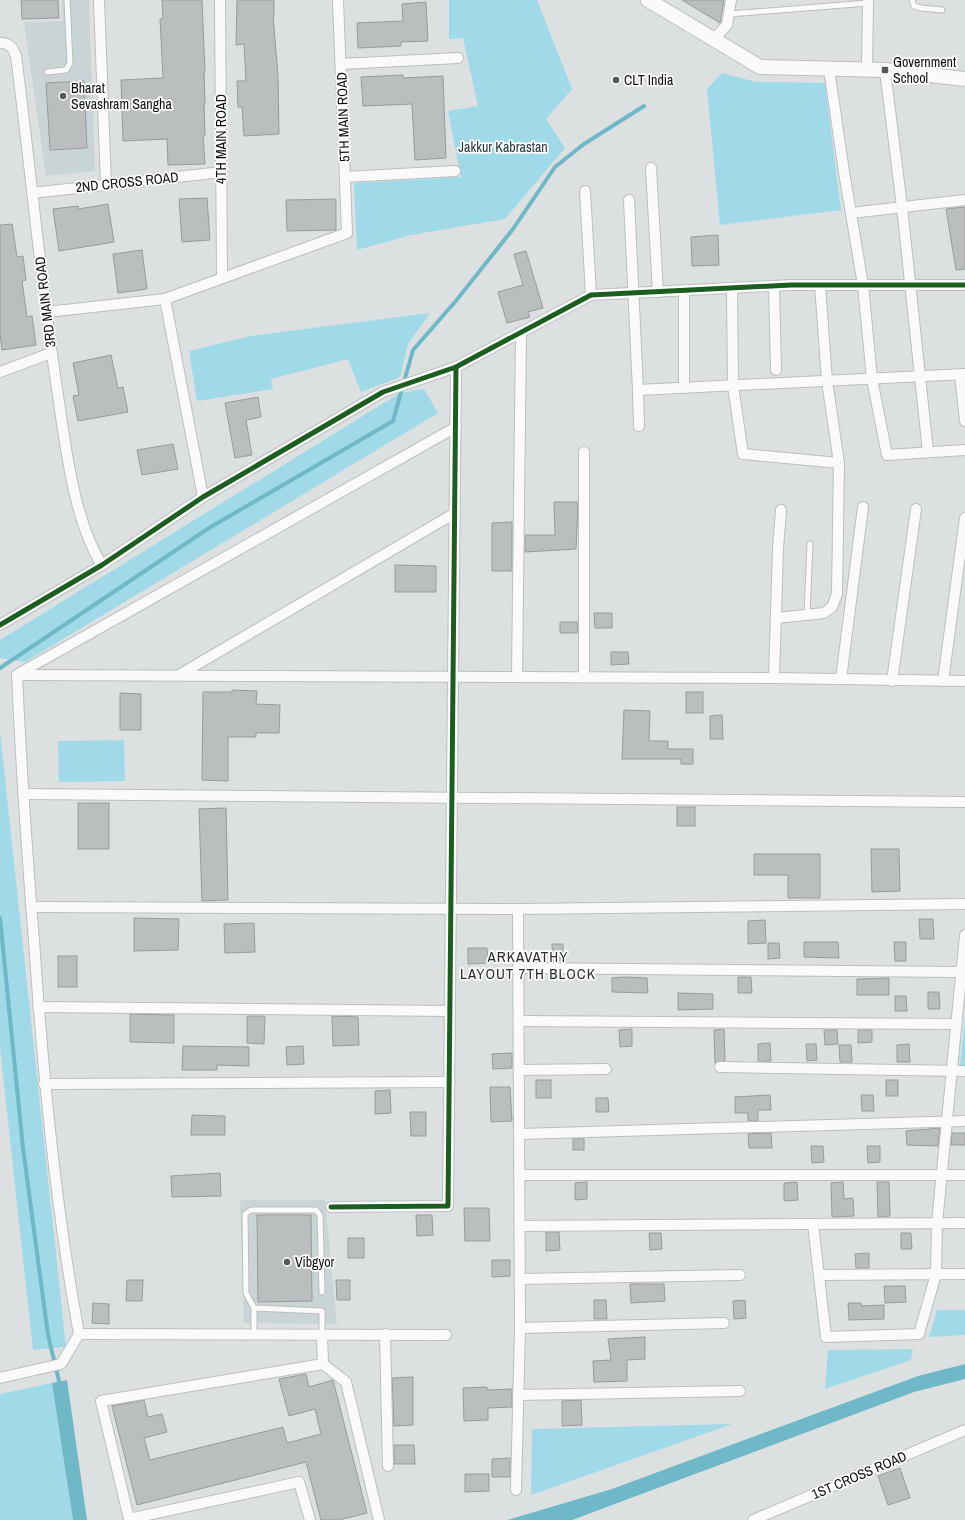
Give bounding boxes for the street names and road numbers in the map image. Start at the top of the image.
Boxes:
street label: 5TH MAIN ROAD [332,72,354,162]
street label: 4TH MAIN ROAD [212,94,230,184]
street label: 2ND CROSS ROAD [75,168,179,196]
street label: 3RD MAIN ROAD [31,256,59,348]
street label: 1ST CROSS ROAD [809,1447,909,1503]

